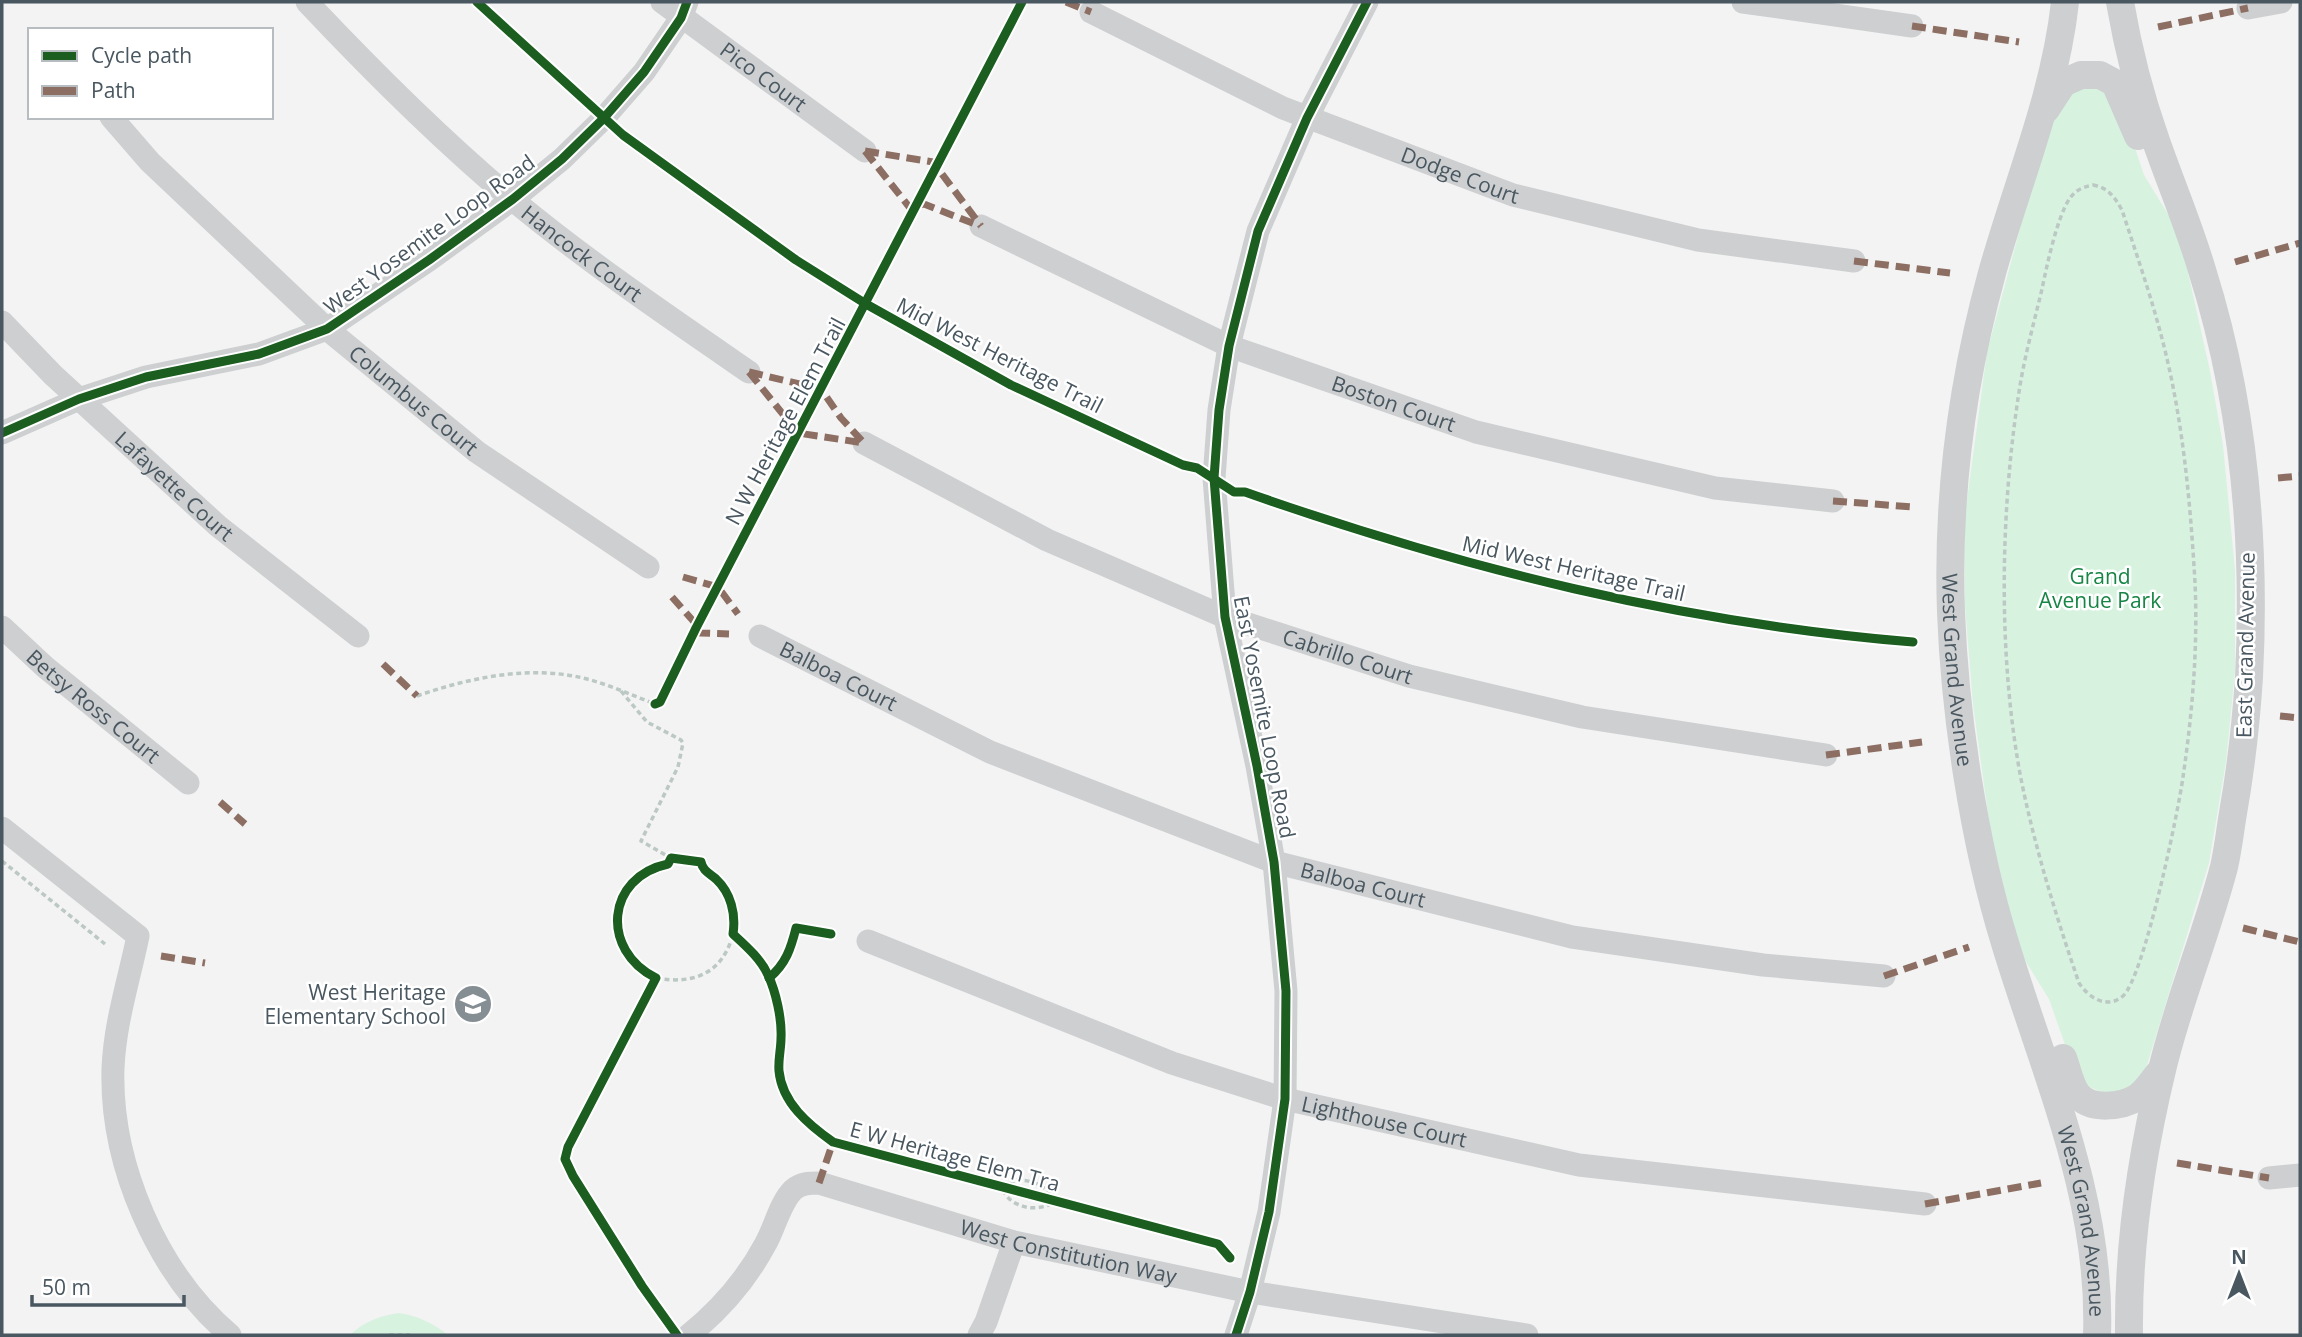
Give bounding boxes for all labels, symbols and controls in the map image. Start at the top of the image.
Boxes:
legend [28,28,273,119]
street label: Pico Court [715,35,813,118]
text: Cycle path [91,41,192,69]
text: Path [91,76,136,104]
street label: Dodge Court [1397,140,1522,210]
street label: West Yosemite Loop Road [318,148,540,320]
street label: Hancock Court [516,199,648,308]
street label: Mid West Heritage Trail [892,291,1108,419]
street label: N W Heritage Elem Trail [718,312,852,530]
street label: Columbus Court [343,339,484,462]
street label: Boston Court [1328,369,1460,438]
street label: Lafayette Court [109,425,239,547]
street label: Mid West Heritage Trail [1460,529,1688,607]
street label: East Grand Avenue [2229,552,2261,738]
park label: Grand Avenue Park [2039,562,2161,614]
street label: West Grand Avenue [1936,573,1980,768]
street label: East Yosemite Loop Road [1228,593,1302,841]
street label: Cabrillo Court [1279,622,1416,690]
street label: Balboa Court [775,634,902,717]
street label: Betsy Ross Court [21,643,166,769]
street label: Balboa Court [1298,855,1429,914]
place label: West Heritage Elementary School [264,978,446,1030]
school or university icon: West Heritage Elementary School [452,983,494,1025]
street label: Lighthouse Court [1299,1089,1470,1153]
street label: E W Heritage Elem Tra [847,1114,1063,1198]
street label: West Grand Avenue [2051,1122,2111,1317]
street label: West Constitution Way [957,1212,1180,1290]
north arrow [2204,1239,2274,1309]
text: N [2231,1244,2247,1270]
scale bar [32,1264,184,1308]
text: 50 m [42,1273,91,1301]

